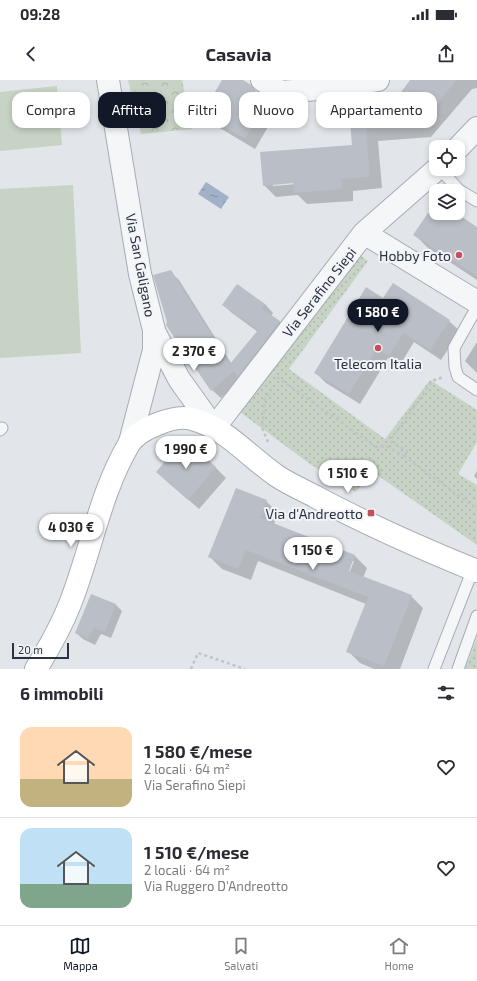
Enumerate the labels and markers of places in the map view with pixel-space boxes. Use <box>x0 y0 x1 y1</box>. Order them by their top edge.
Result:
place label: Hobby Foto <box>379 247 451 264</box>
marker: Hobby Foto <box>454 250 464 260</box>
pin: 1 580 € <box>341 299 415 333</box>
pin: 2 370 € <box>157 338 231 372</box>
marker: Telecom Italia <box>373 343 383 353</box>
place label: Telecom Italia <box>334 355 422 372</box>
pin: 1 990 € <box>149 436 223 470</box>
pin: 1 510 € <box>311 460 385 494</box>
place label: Via d'Andreotto <box>265 505 363 522</box>
marker: Via d'Andreotto <box>366 508 376 518</box>
pin: 4 030 € <box>34 514 108 548</box>
pin: 1 150 € <box>276 537 350 571</box>

